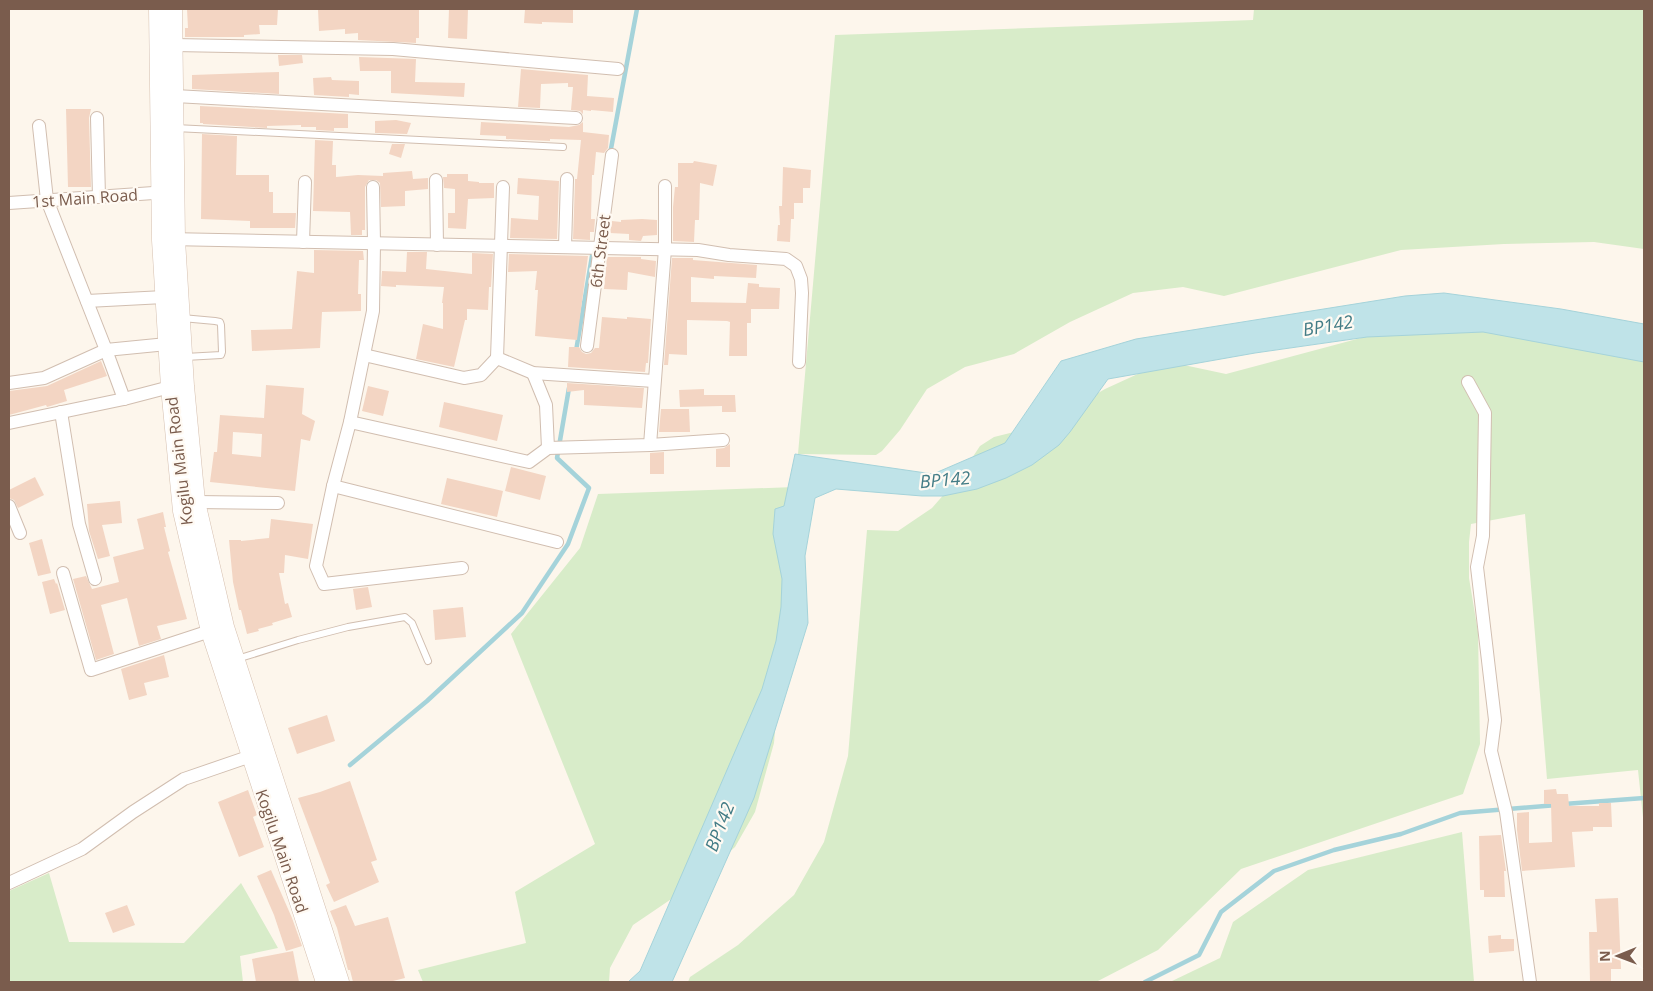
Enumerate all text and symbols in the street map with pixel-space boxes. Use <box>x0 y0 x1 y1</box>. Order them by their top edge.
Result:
street label: 1st Main Road <box>31 183 139 213</box>
street label: 6th Street <box>585 213 615 289</box>
water label: BP142 <box>1301 309 1355 341</box>
street label: Kogilu Main Road <box>160 395 198 527</box>
water label: BP142 <box>919 465 971 493</box>
street label: Kogilu Main Road <box>250 786 314 916</box>
water label: BP142 <box>699 799 739 855</box>
north arrow <box>1593 931 1643 981</box>
text: N <box>1595 950 1614 962</box>

